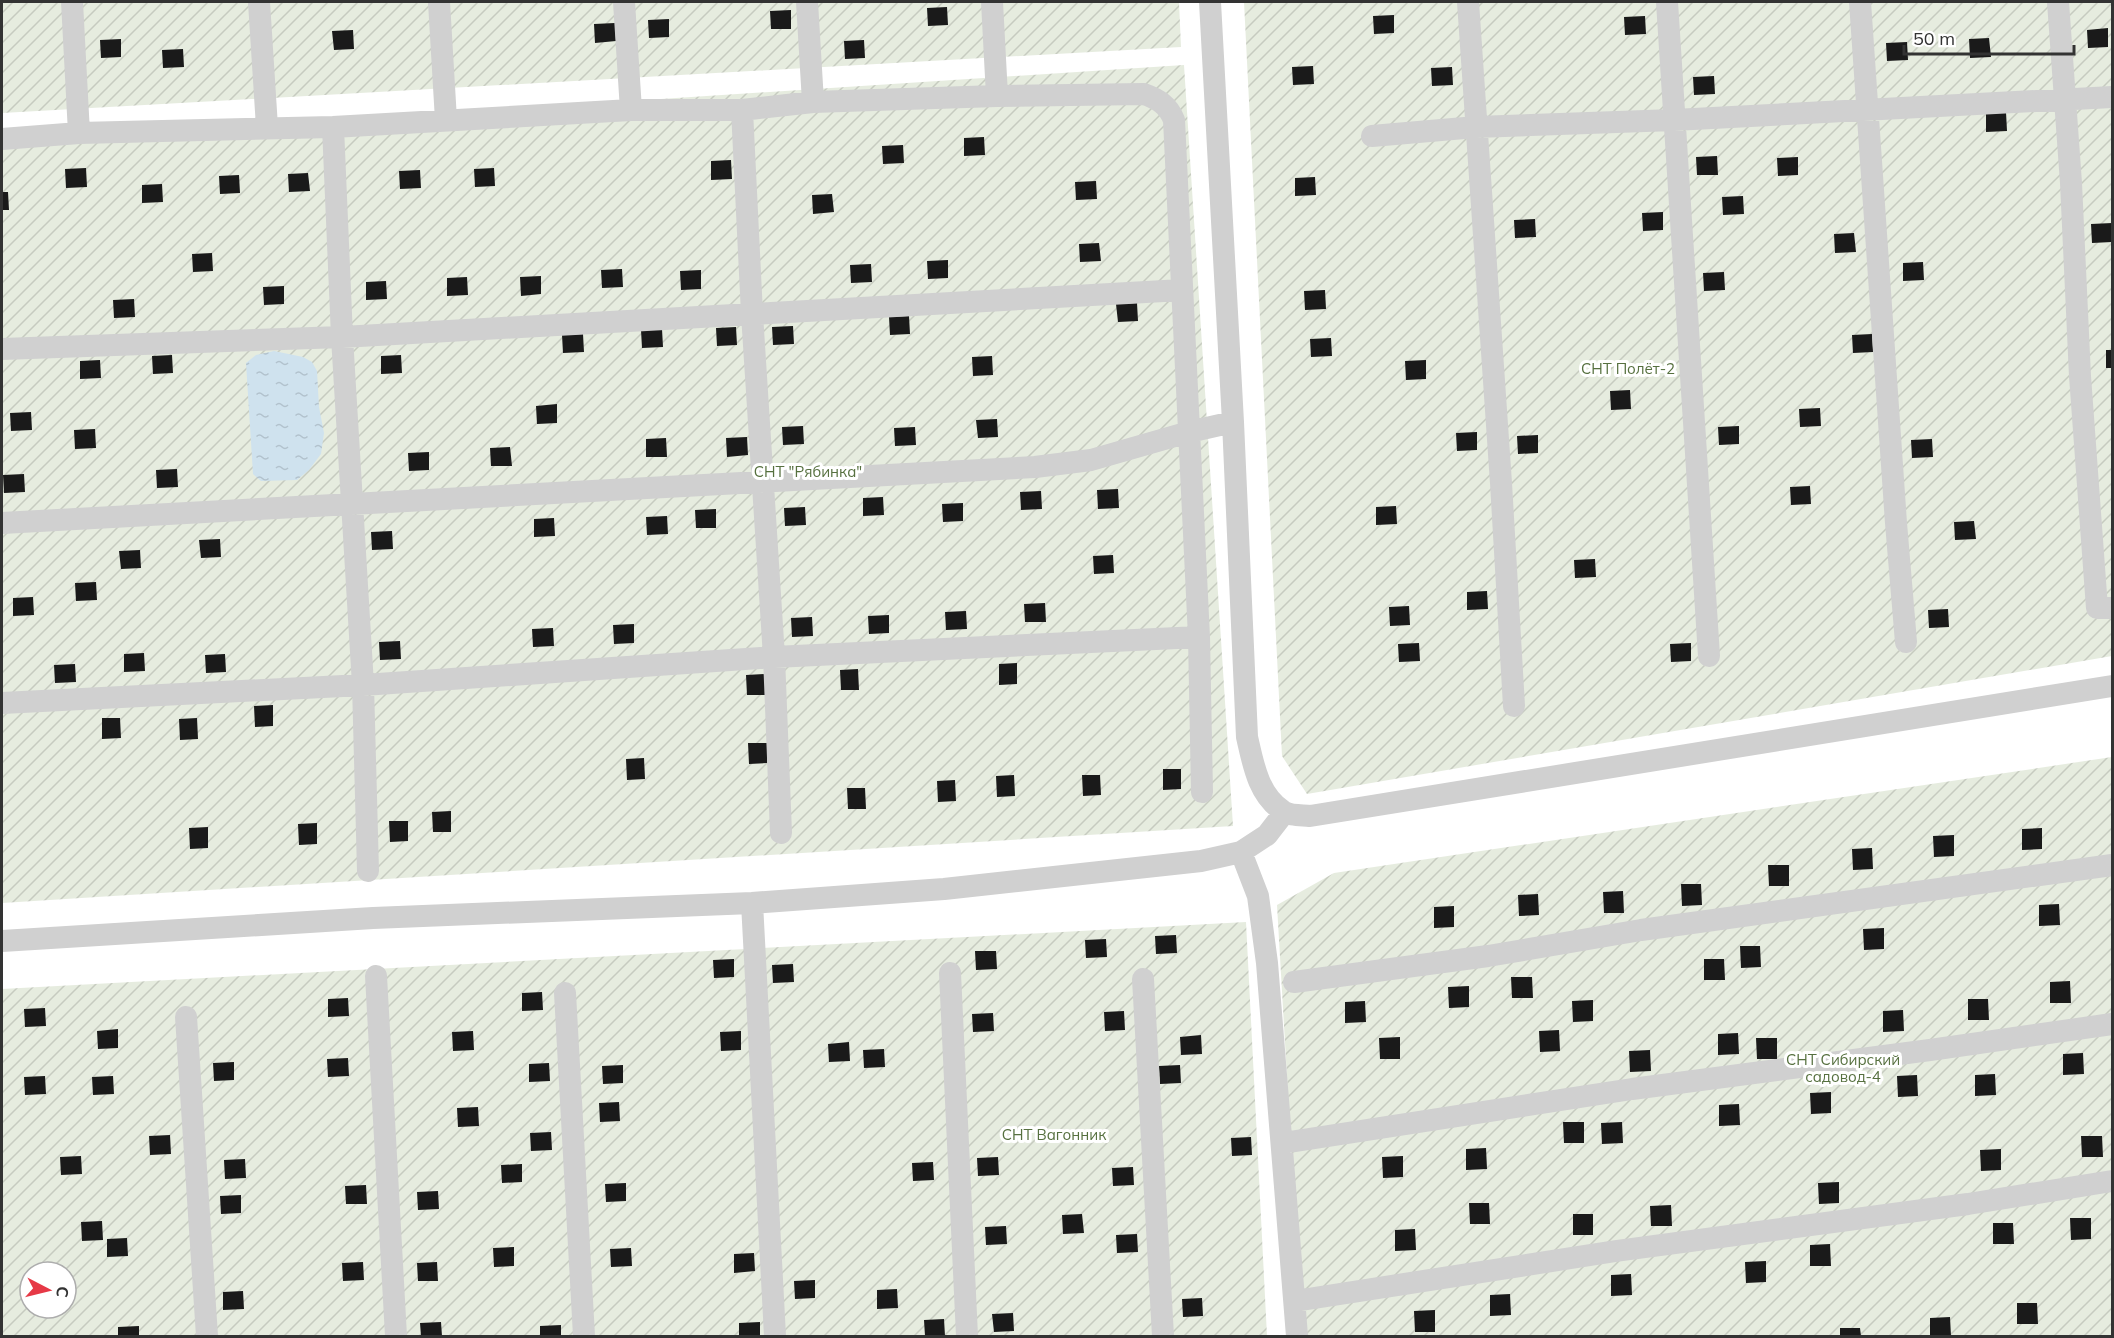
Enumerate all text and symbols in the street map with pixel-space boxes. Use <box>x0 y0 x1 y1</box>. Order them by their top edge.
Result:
scale bar <box>1904 18 2074 56</box>
text: 50 m <box>1913 27 1955 50</box>
park label: СНТ Полёт-2 <box>1581 359 1675 378</box>
park label: СНТ "Рябинка" <box>754 462 862 481</box>
park label: СНТ Сибирский садовод-4 <box>1786 1050 1900 1086</box>
park label: СНТ Вагонник <box>1002 1125 1107 1144</box>
north arrow <box>18 1260 78 1320</box>
text: С <box>52 1285 73 1299</box>

